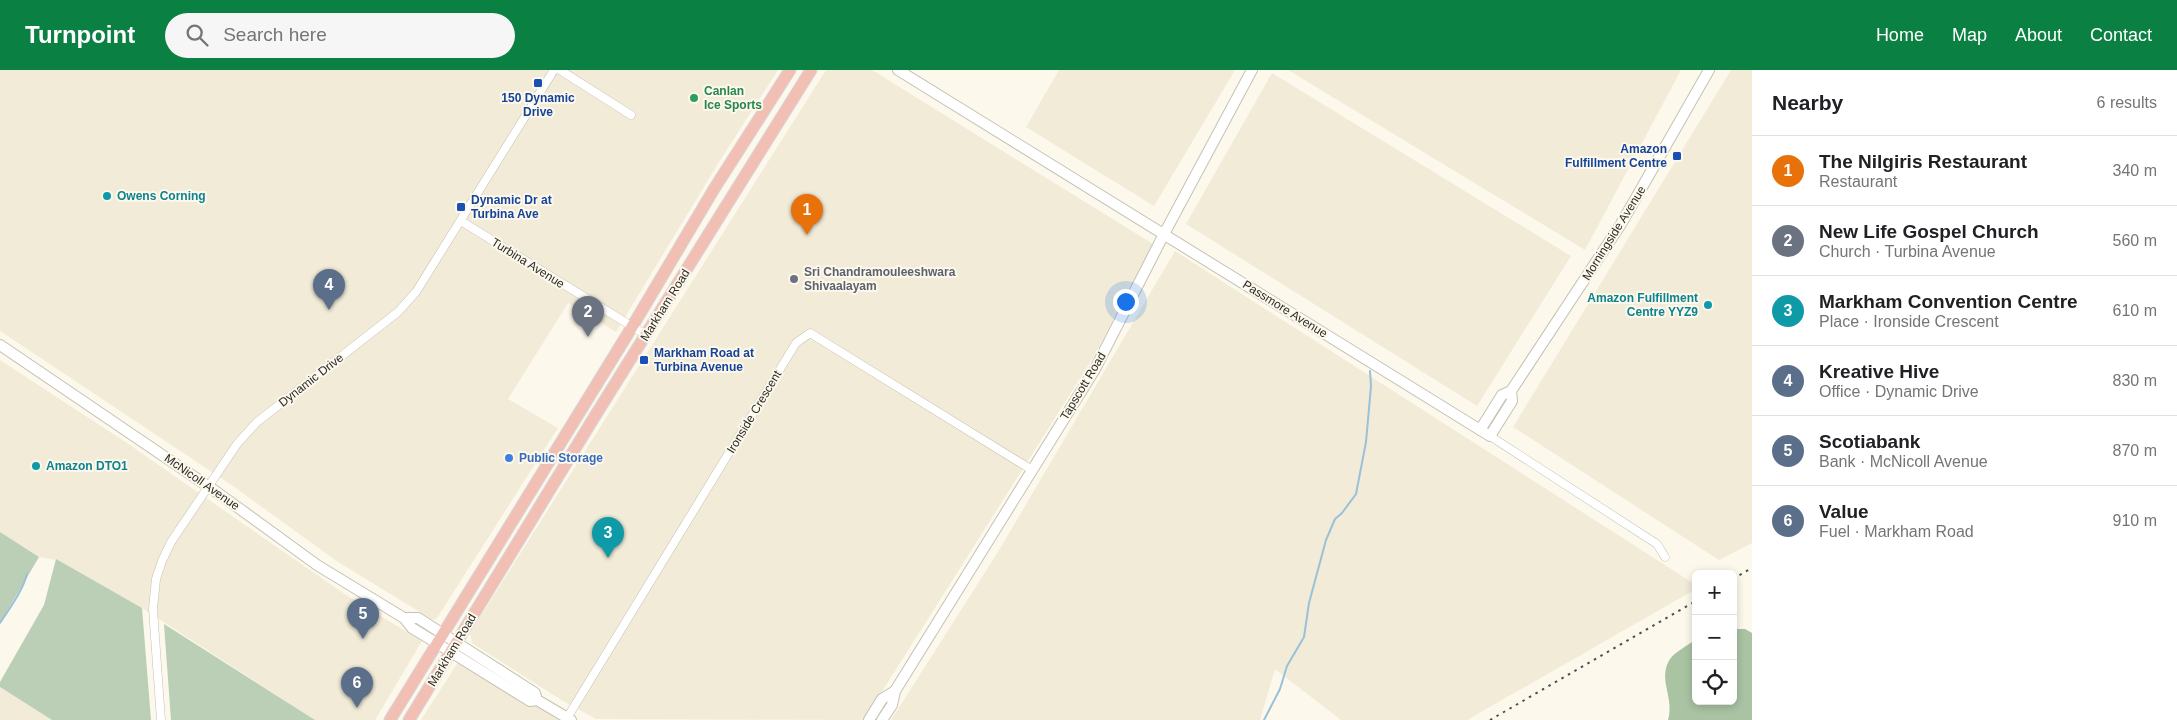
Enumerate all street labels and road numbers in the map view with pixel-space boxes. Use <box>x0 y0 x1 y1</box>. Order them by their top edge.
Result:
street label: Morningside Avenue <box>1579 183 1649 283</box>
street label: Turbina Avenue <box>489 235 567 291</box>
street label: Markham Road <box>637 267 693 343</box>
street label: Passmore Avenue <box>1240 277 1330 341</box>
street label: Dynamic Drive <box>276 350 346 410</box>
street label: Tapscott Road <box>1057 350 1109 422</box>
street label: Ironside Crescent <box>724 368 785 456</box>
street label: McNicoll Avenue <box>162 451 243 513</box>
street label: Markham Road <box>425 611 479 689</box>

